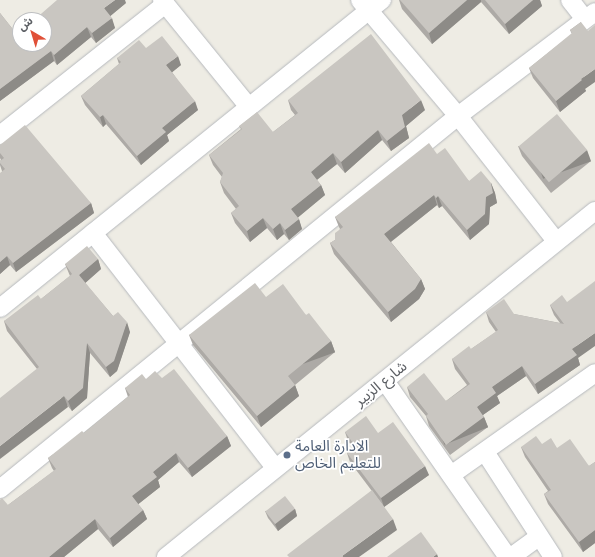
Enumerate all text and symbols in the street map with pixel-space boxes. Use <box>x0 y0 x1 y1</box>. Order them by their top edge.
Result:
north arrow <box>12 12 52 52</box>
text: ش <box>14 12 36 34</box>
street label: شارع الزبير <box>351 357 411 411</box>
place label: الادارة العامة للتعليم الخاص <box>295 437 381 472</box>
marker: الادارة العامة للتعليم الخاص <box>282 450 292 460</box>

